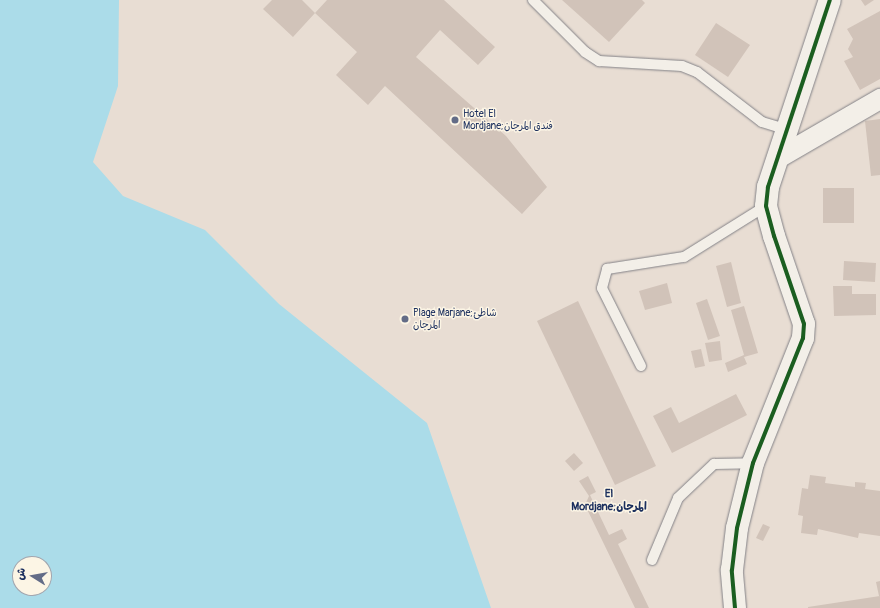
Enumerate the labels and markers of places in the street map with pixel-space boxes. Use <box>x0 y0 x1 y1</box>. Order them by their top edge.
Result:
place label: Hotel El Mordjane;فندق المرجان <box>463 108 553 132</box>
marker: Hotel El Mordjane;فندق المرجان <box>450 115 460 125</box>
place label: Plage Marjane;شاطئ المرجان <box>413 307 497 330</box>
marker: Plage Marjane;شاطئ المرجان <box>400 314 410 324</box>

